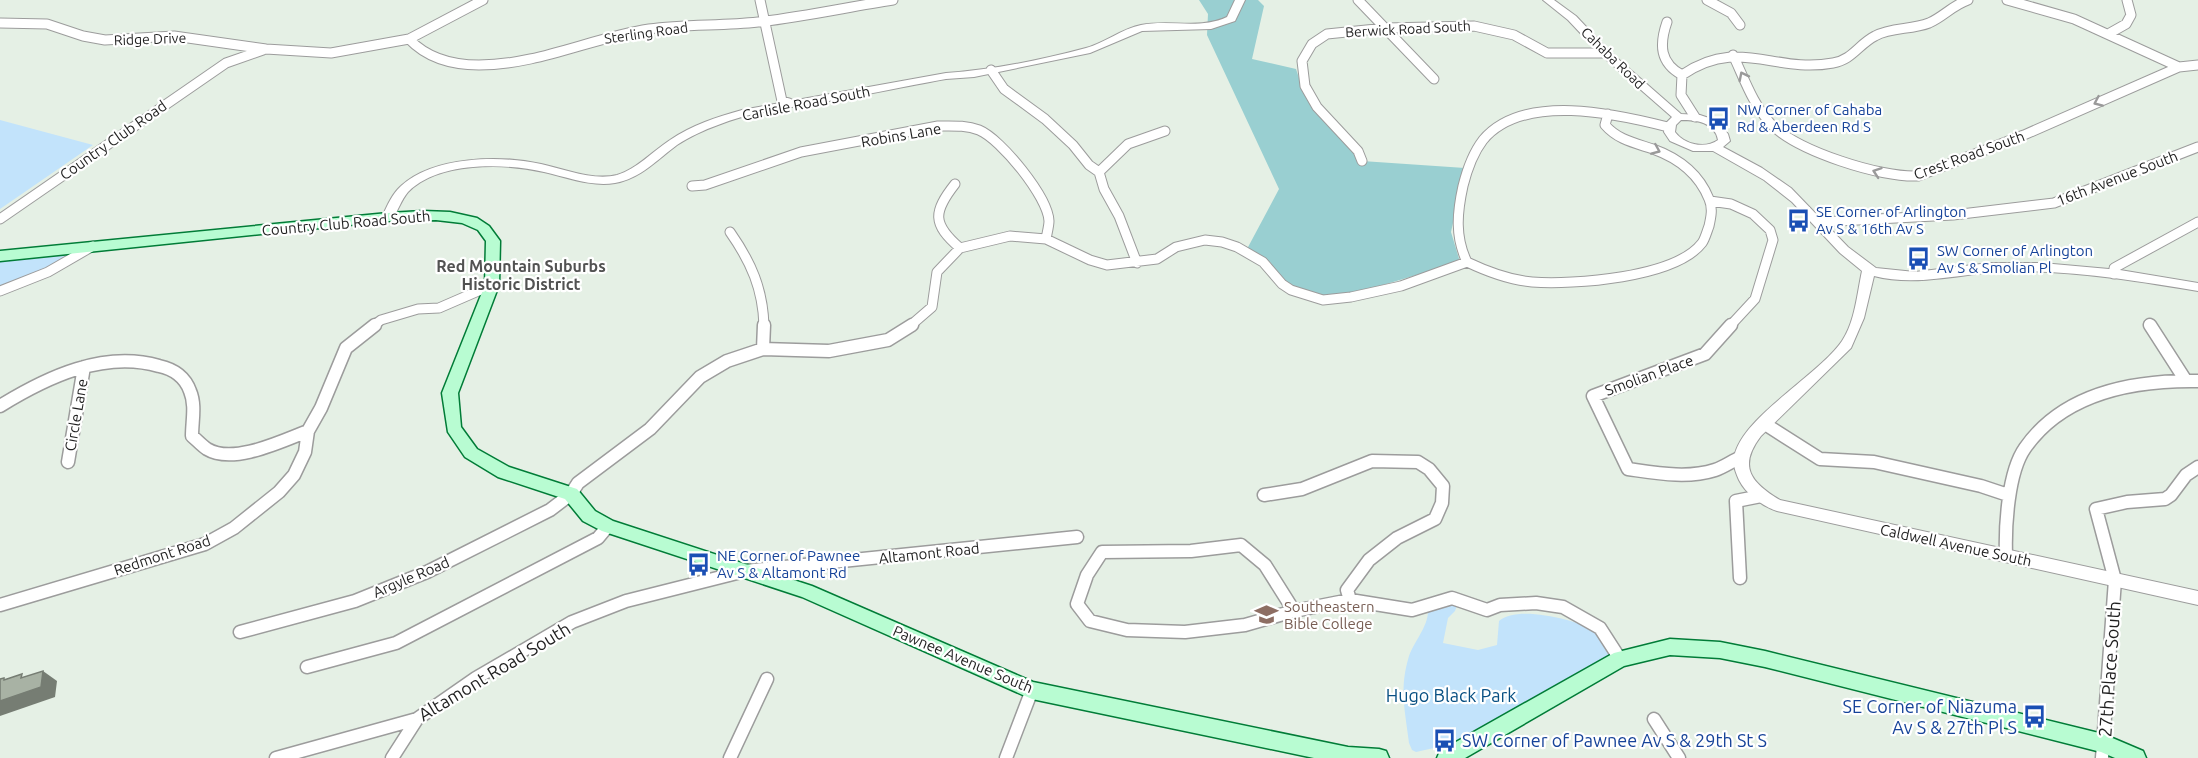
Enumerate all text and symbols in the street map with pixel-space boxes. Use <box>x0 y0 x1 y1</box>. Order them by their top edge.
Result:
street label: Berwick Road South <box>1345 18 1471 40</box>
street label: Sterling Road <box>603 19 689 47</box>
street label: Cahaba Road <box>1578 24 1648 92</box>
street label: Ridge Drive <box>114 30 186 48</box>
one-way arrow <box>1739 72 1751 83</box>
street label: Carlisle Road South <box>741 82 871 124</box>
one-way arrow <box>2093 95 2104 107</box>
street label: Country Club Road <box>56 97 170 183</box>
place label: NW Corner of Cahaba Rd & Aberdeen Rd S <box>1737 101 1882 135</box>
bus stop icon: NW Corner of Cahaba Rd & Aberdeen Rd S <box>1706 105 1732 131</box>
street label: Robins Lane <box>860 120 942 150</box>
street label: Crest Road South <box>1911 127 2027 183</box>
one-way arrow <box>1649 143 1660 155</box>
street label: 16th Avenue South <box>2054 147 2180 209</box>
one-way arrow <box>1872 167 1883 179</box>
place label: SE Corner of Arlington Av S & 16th Av S <box>1816 203 1967 237</box>
street label: Country Club Road South <box>261 207 431 239</box>
bus stop icon: SE Corner of Arlington Av S & 16th Av S <box>1785 207 1811 233</box>
place label: SW Corner of Arlington Av S & Smolian Pl <box>1937 242 2093 276</box>
bus stop icon: SW Corner of Arlington Av S & Smolian Pl <box>1906 246 1932 272</box>
district label: Red Mountain Suburbs Historic District <box>436 257 606 293</box>
street label: Smolian Place <box>1603 351 1695 399</box>
street label: Circle Lane <box>61 377 91 453</box>
street label: Caldwell Avenue South <box>1879 521 2033 569</box>
street label: Redmont Road <box>112 531 212 579</box>
street label: Altamont Road <box>878 539 980 567</box>
place label: NE Corner of Pawnee Av S & Altamont Rd <box>717 547 860 581</box>
bus stop icon: NE Corner of Pawnee Av S & Altamont Rd <box>686 551 712 577</box>
street label: Argyle Road <box>370 553 452 601</box>
place label: Southeastern Bible College <box>1284 598 1375 632</box>
street label: 27th Place South <box>2094 600 2124 738</box>
school or university icon: Southeastern Bible College <box>1253 602 1279 628</box>
street label: Altamont Road South <box>415 618 573 724</box>
street label: Pawnee Avenue South <box>890 622 1036 696</box>
park label: Hugo Black Park <box>1386 685 1516 705</box>
place label: SE Corner of Niazuma Av S & 27th Pl S <box>1842 696 2017 737</box>
bus stop icon: SE Corner of Niazuma Av S & 27th Pl S <box>2022 703 2048 729</box>
bus stop icon: SW Corner of Pawnee Av S & 29th St S <box>1431 727 1457 753</box>
place label: SW Corner of Pawnee Av S & 29th St S <box>1462 730 1767 750</box>

